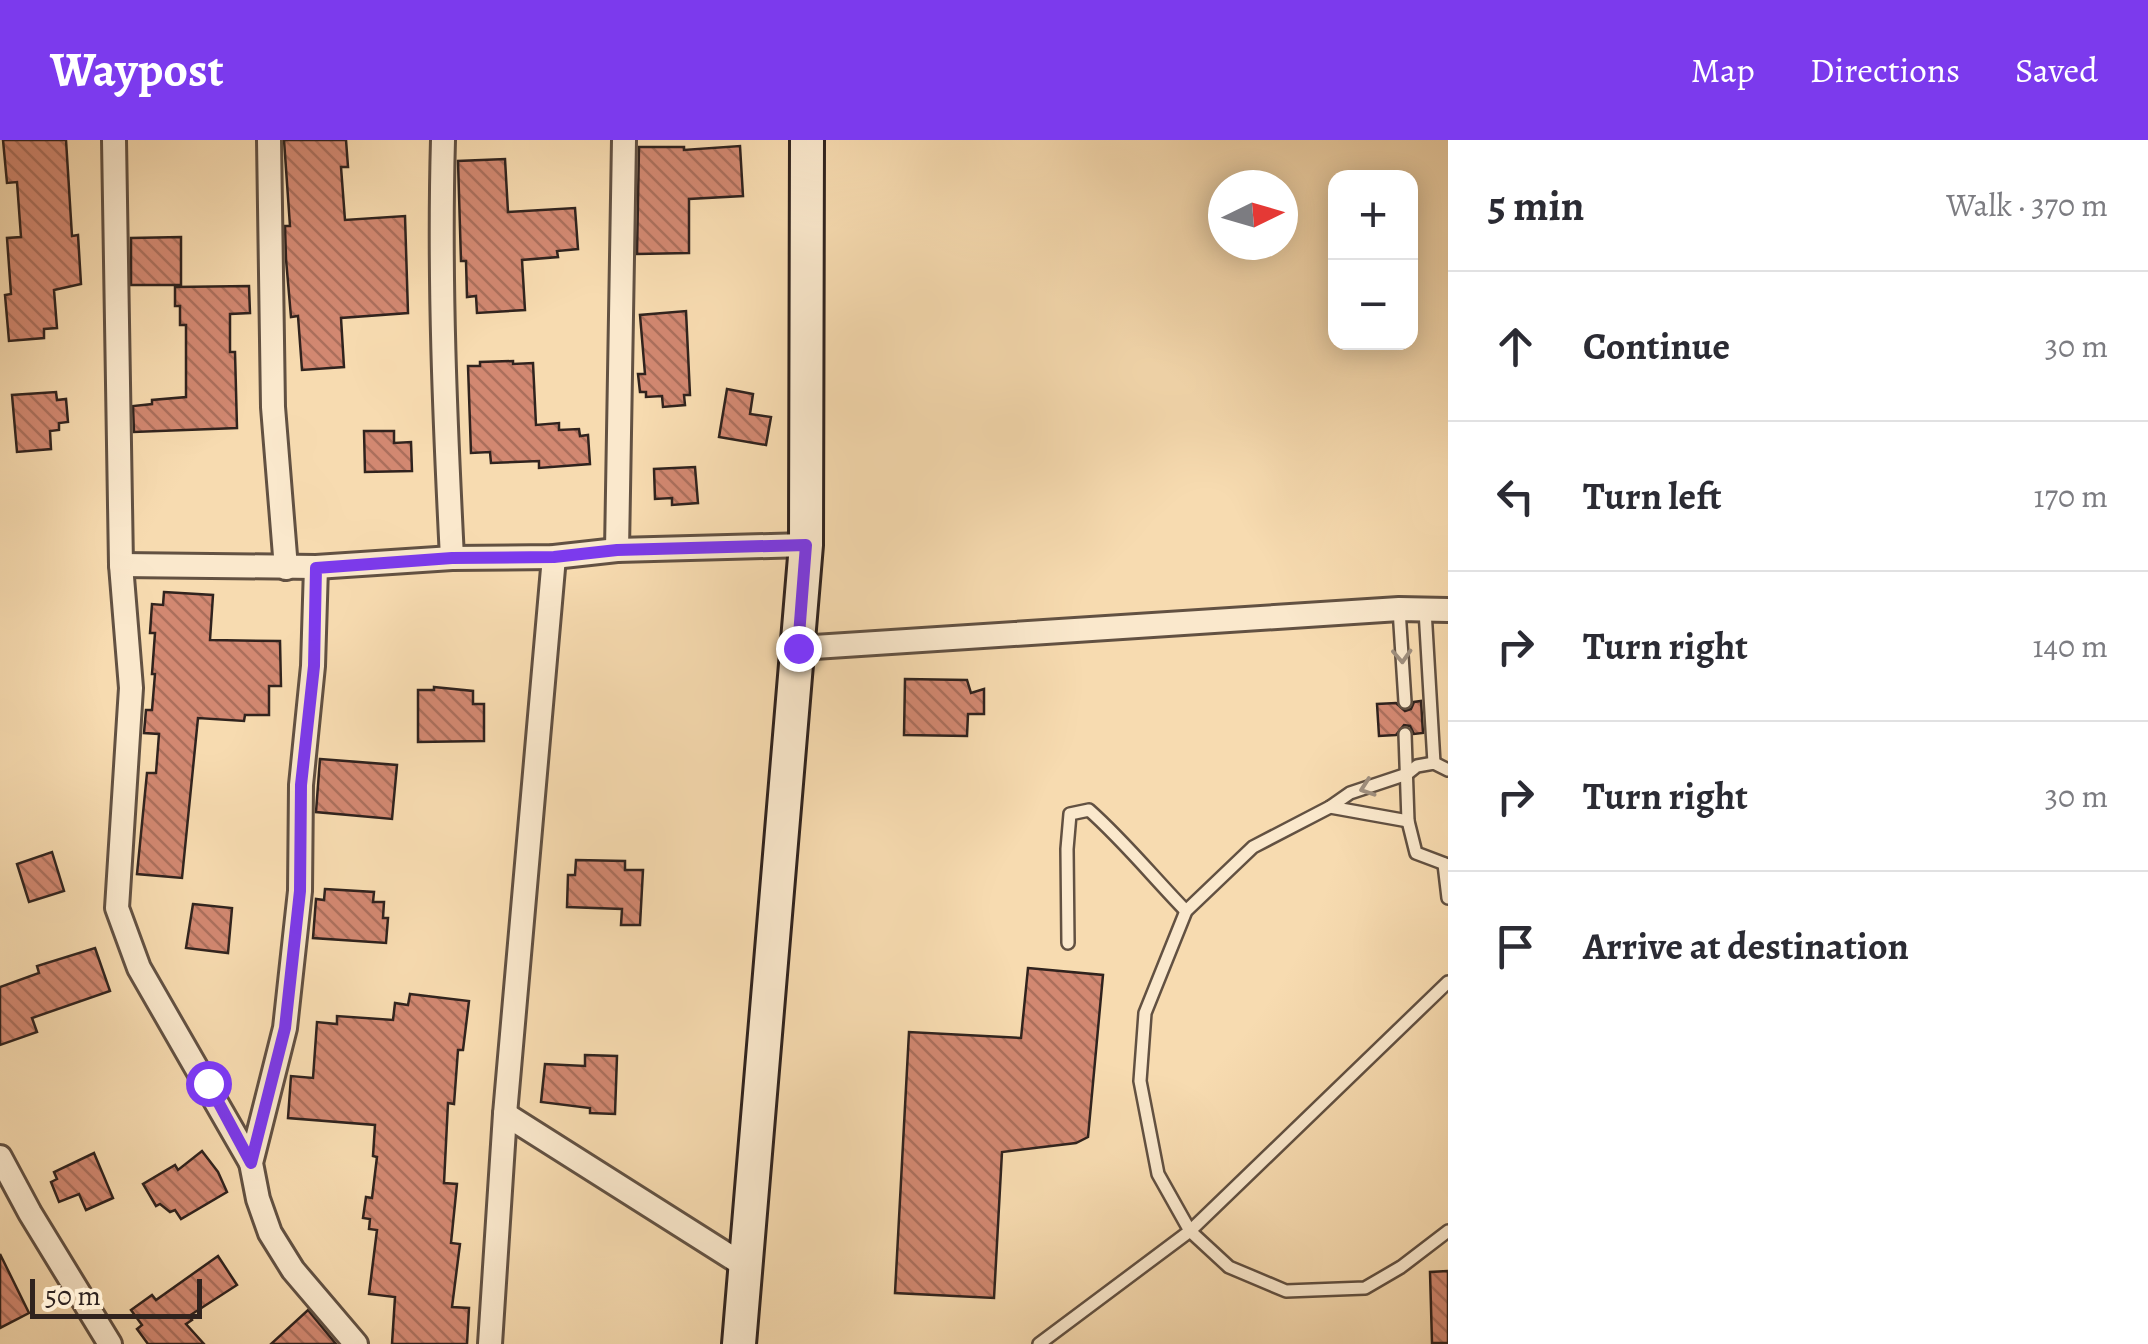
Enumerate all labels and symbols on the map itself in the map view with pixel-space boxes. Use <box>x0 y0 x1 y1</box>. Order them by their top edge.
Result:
north arrow <box>1208 170 1298 260</box>
route end <box>776 626 822 672</box>
one-way arrow <box>1391 648 1412 664</box>
one-way arrow <box>1360 776 1377 796</box>
route start <box>186 1061 232 1107</box>
scale bar <box>30 1274 202 1318</box>

